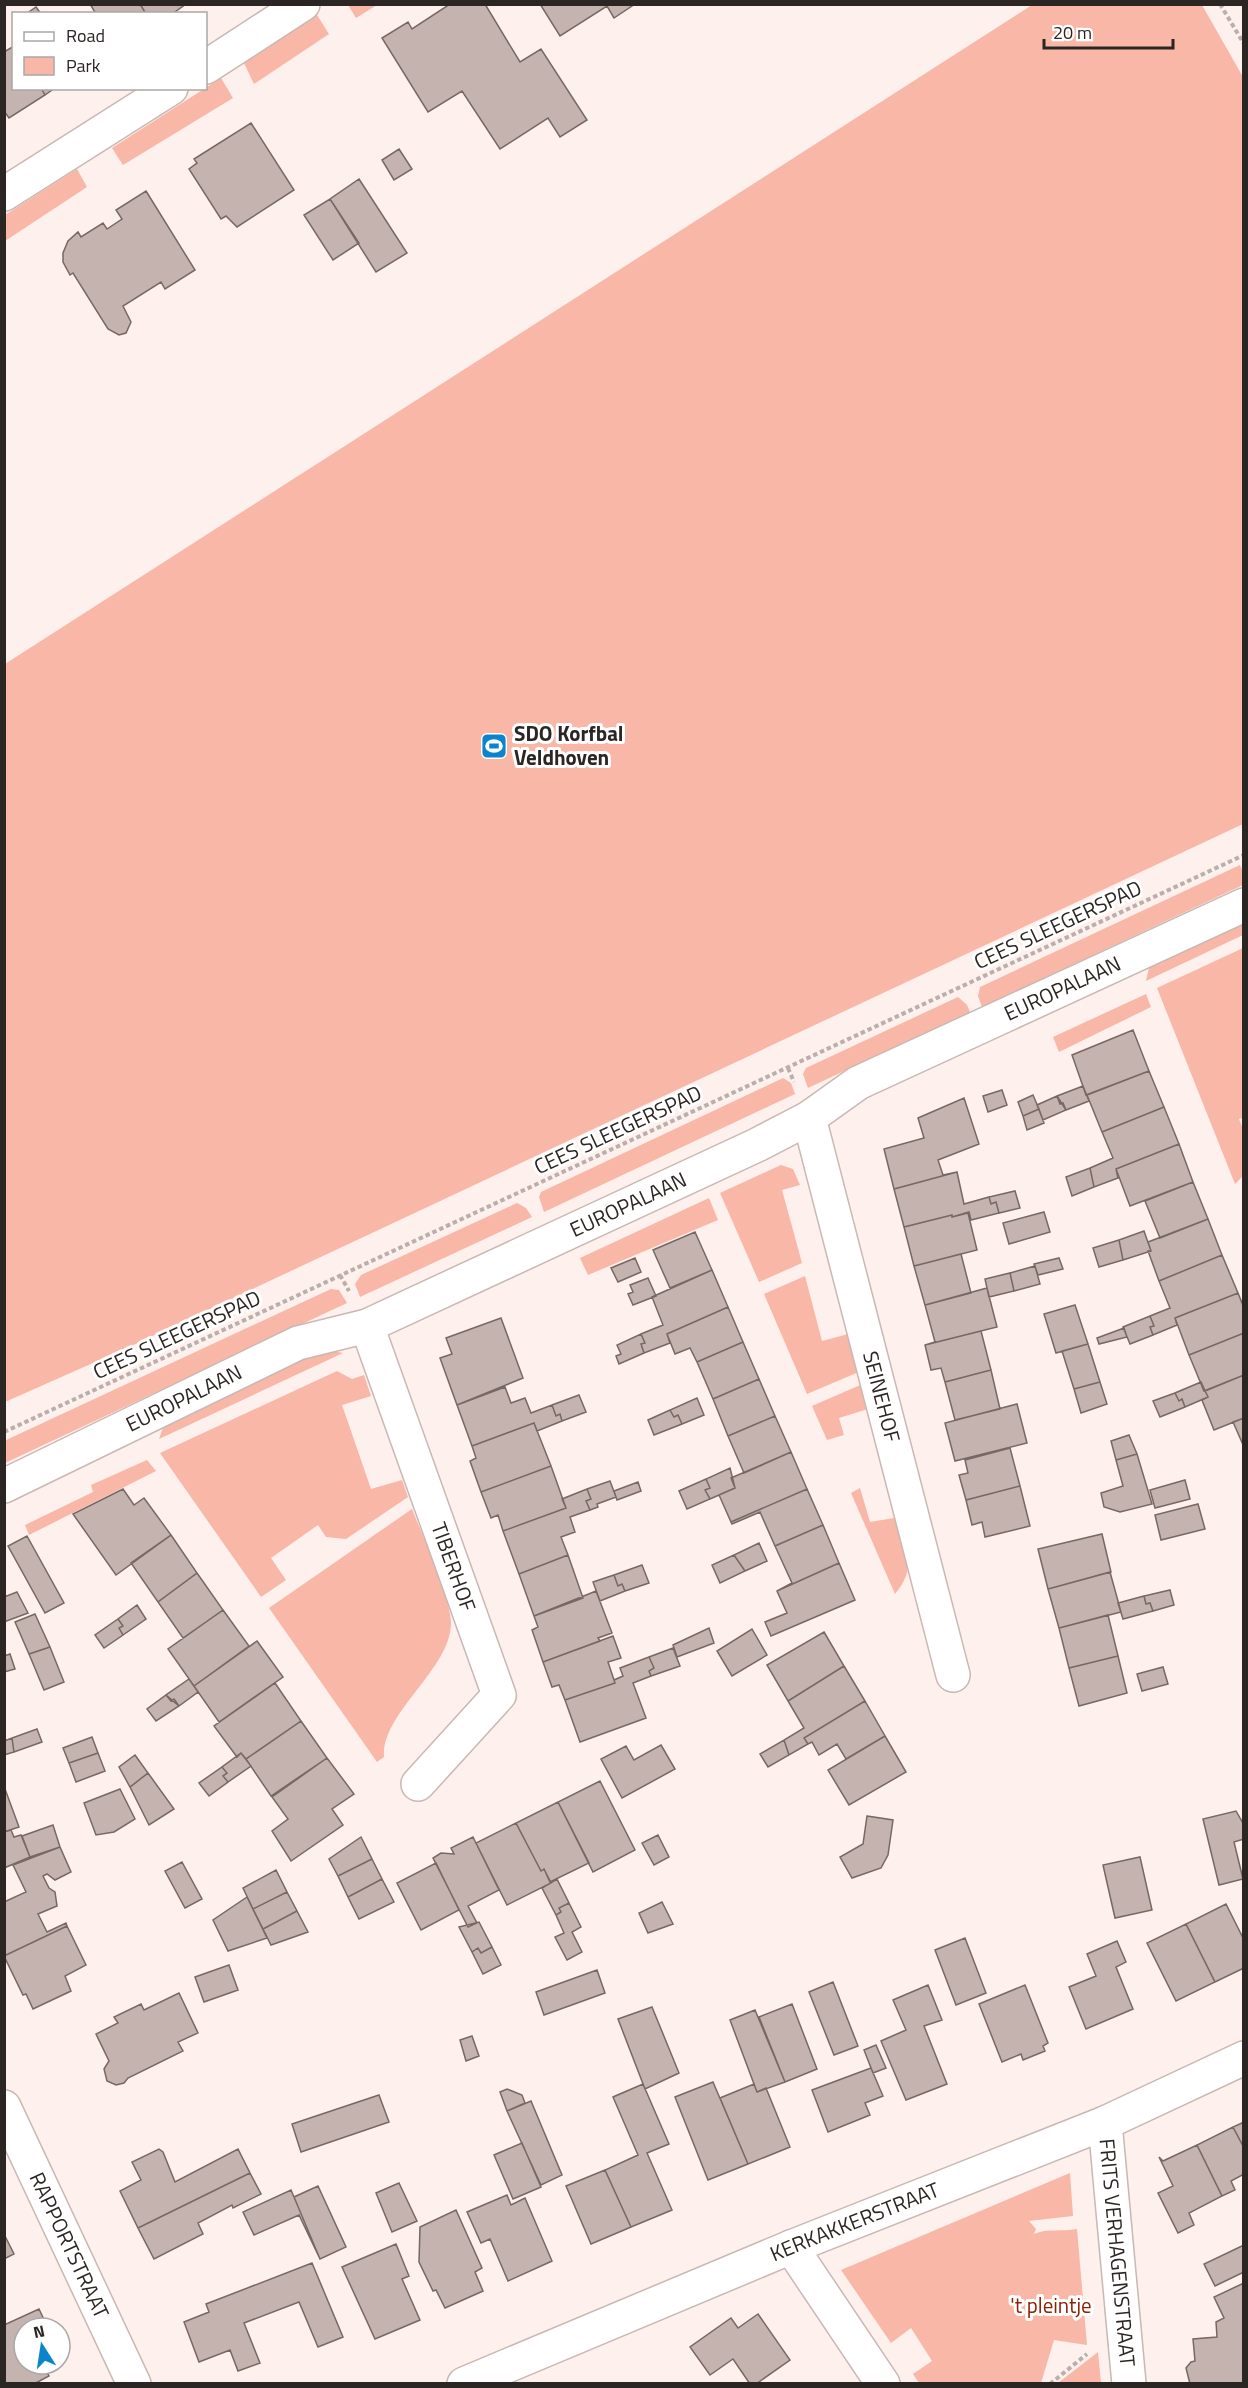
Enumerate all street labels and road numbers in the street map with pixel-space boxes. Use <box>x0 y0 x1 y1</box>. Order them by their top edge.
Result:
street label: CEES SLEEGERSPAD <box>968 871 1147 977</box>
street label: EUROPALAAN <box>998 947 1126 1029</box>
street label: CEES SLEEGERSPAD <box>528 1076 707 1182</box>
street label: EUROPALAAN <box>564 1163 692 1245</box>
street label: CEES SLEEGERSPAD <box>87 1281 266 1387</box>
street label: SEINEHOF <box>855 1347 909 1446</box>
street label: EUROPALAAN <box>120 1356 247 1439</box>
street label: TIBERHOF <box>423 1518 485 1616</box>
street label: FRITS VERHAGENSTRAAT <box>1092 2137 1144 2368</box>
street label: RAPPORTSTRAAT <box>22 2167 118 2324</box>
street label: KERKAKKERSTRAAT <box>765 2173 944 2269</box>

